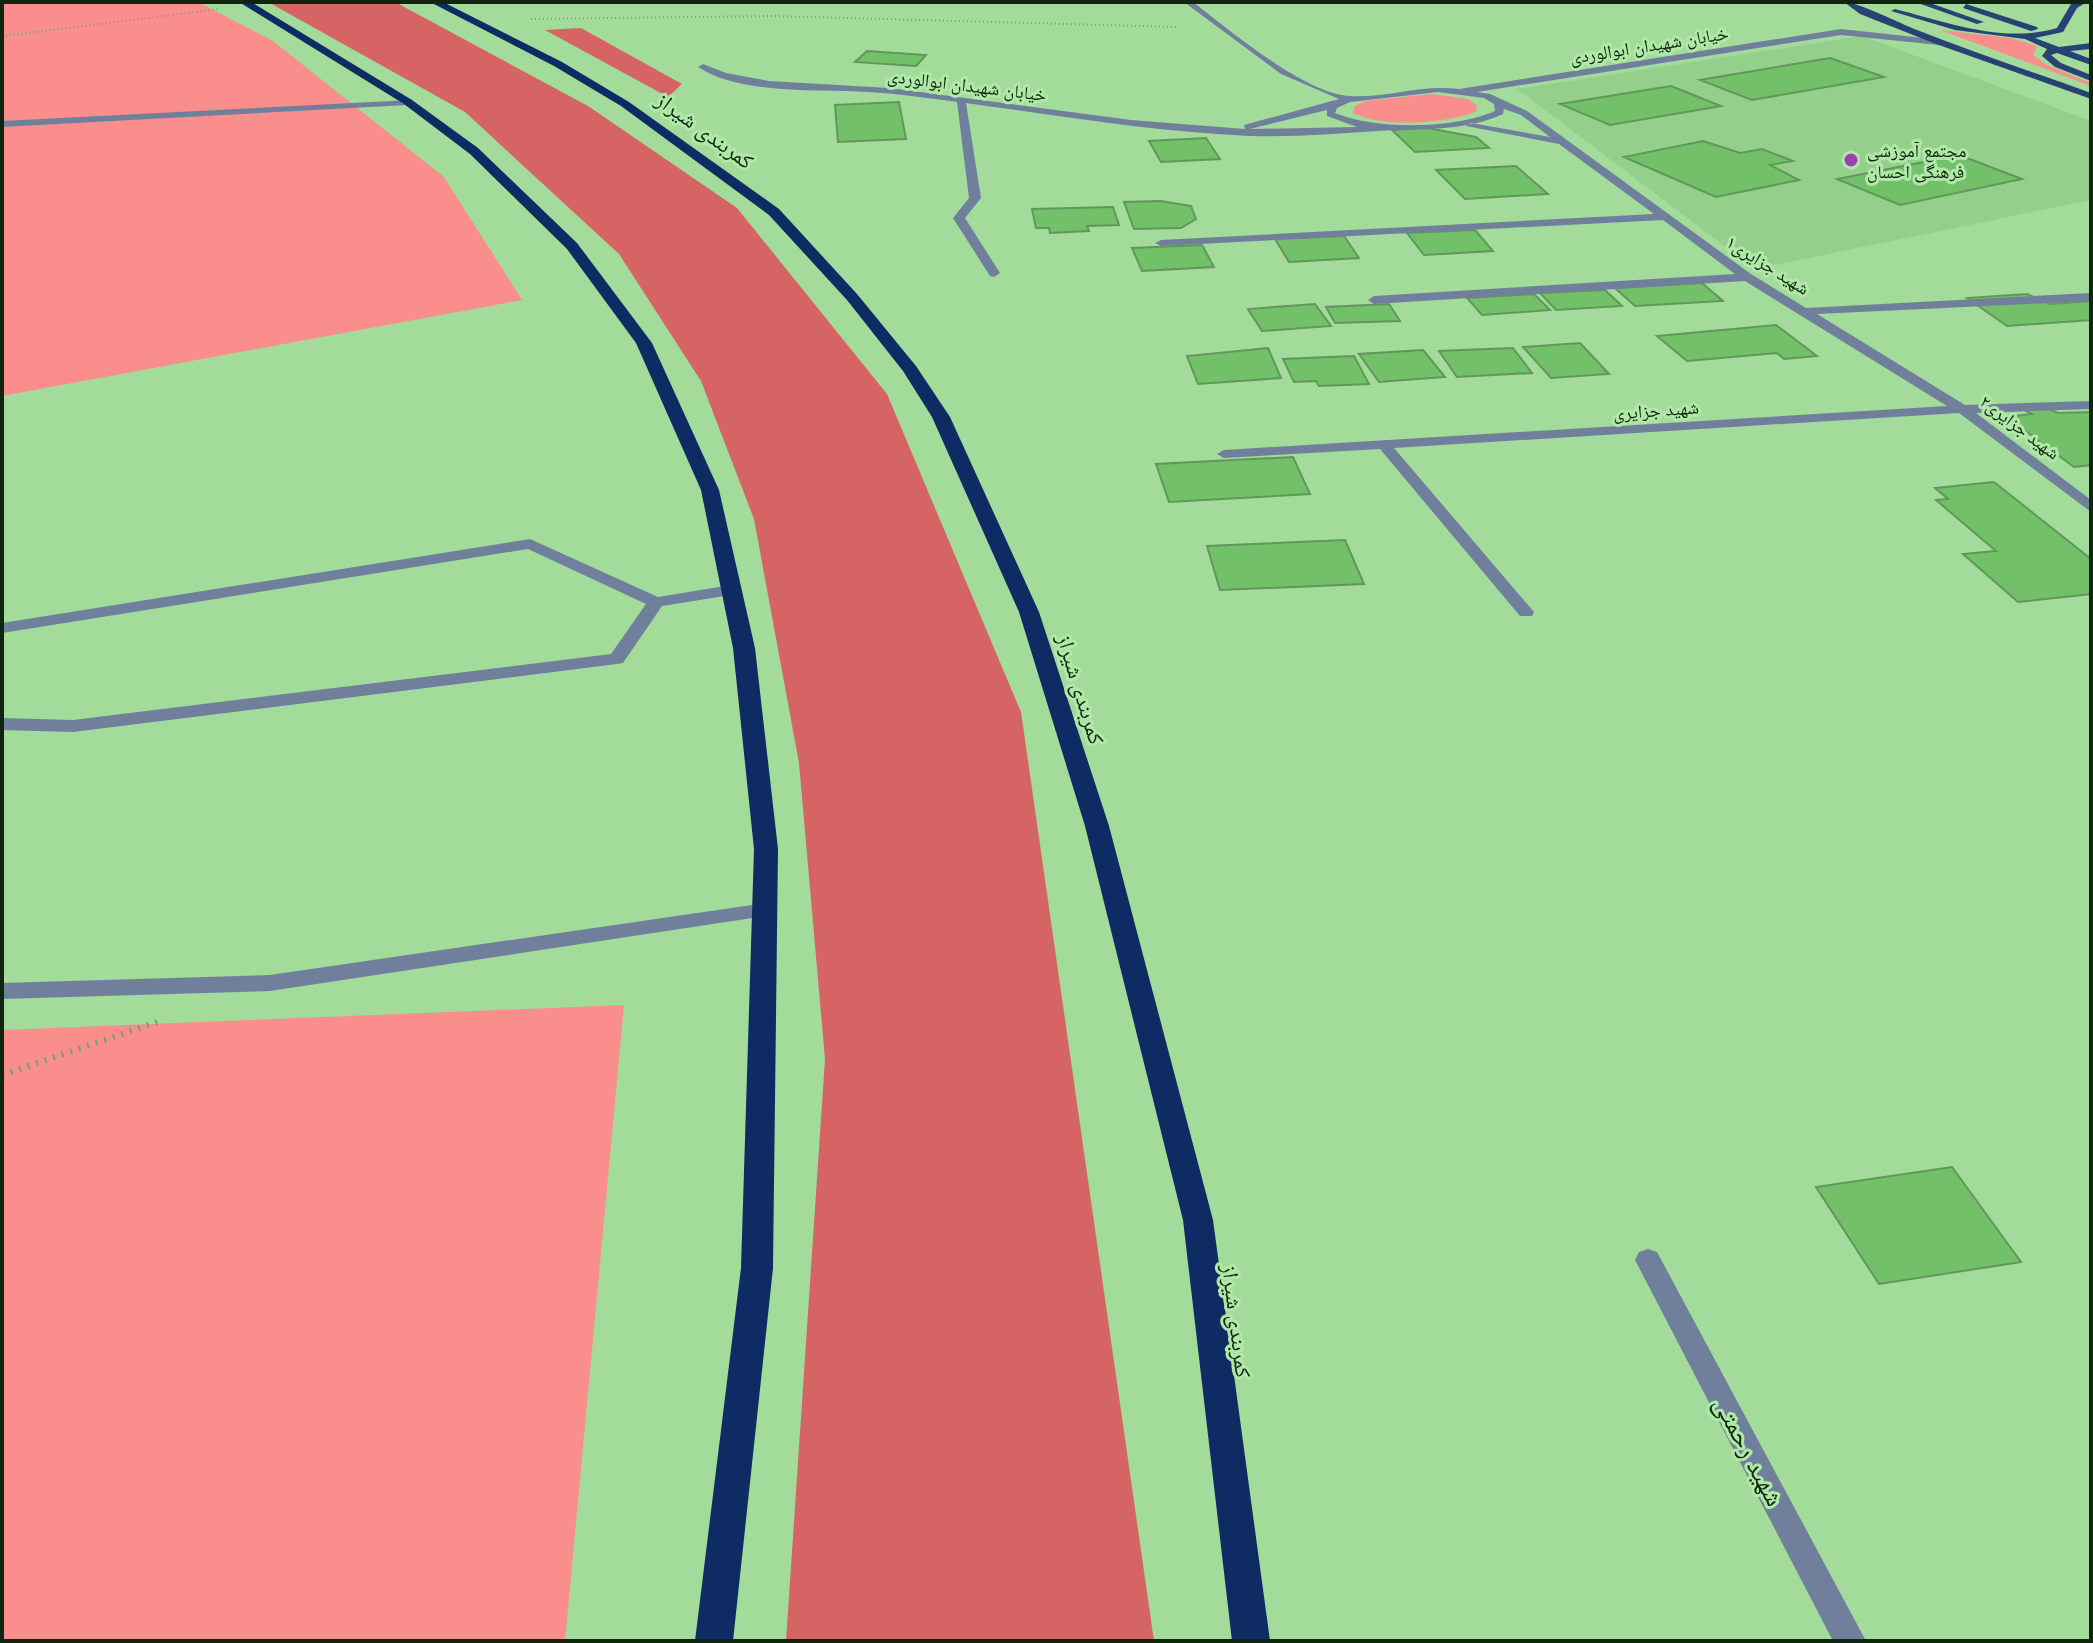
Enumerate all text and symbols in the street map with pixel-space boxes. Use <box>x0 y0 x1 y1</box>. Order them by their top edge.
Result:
street label: خیابان شهیدان ابوالوردی <box>1568 22 1730 69</box>
street label: خیابان شهیدان ابوالوردی <box>886 65 1048 106</box>
street label: کمربندی شیراز <box>650 85 759 175</box>
place label: مجتمع آموزشی فرهنگی احسان <box>1867 140 1966 183</box>
marker: مجتمع آموزشی فرهنگی احسان <box>1842 151 1860 169</box>
street label: شهید جزایری۱ <box>1722 231 1813 300</box>
street label: شهید جزایری۲ <box>1976 390 2064 464</box>
street label: شهید جزایری <box>1612 397 1700 424</box>
street label: کمربندی شیراز <box>1051 630 1110 748</box>
street label: کمربندی شیراز <box>1216 1262 1257 1379</box>
street label: شهید رحمتی <box>1707 1391 1790 1511</box>

